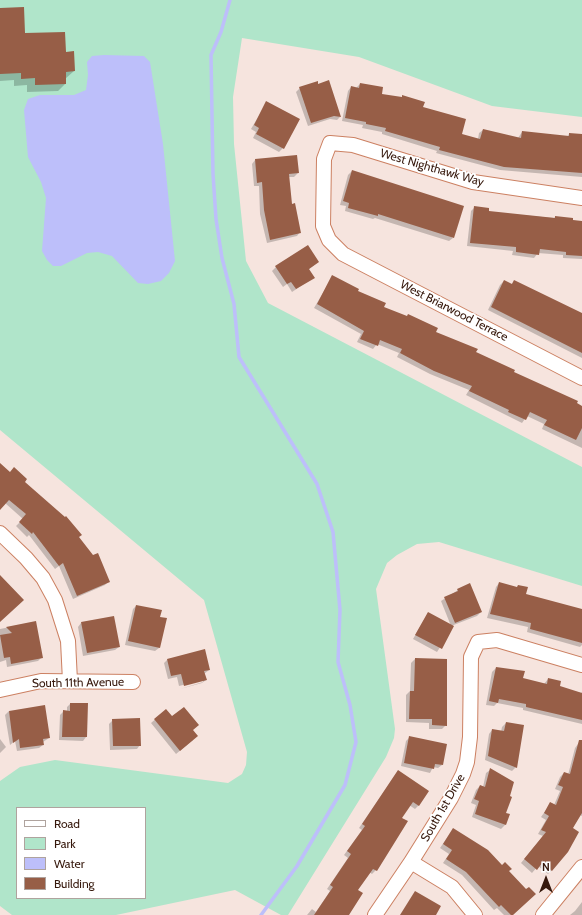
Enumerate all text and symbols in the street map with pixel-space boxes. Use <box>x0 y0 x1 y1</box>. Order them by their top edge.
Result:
street label: West Nighthawk Way <box>378 146 486 190</box>
street label: West Briarwood Terrace <box>398 278 510 344</box>
street label: South 11th Avenue <box>32 675 124 691</box>
street label: South 1st Drive <box>418 772 468 844</box>
legend <box>16 807 146 899</box>
text: Road <box>54 816 80 831</box>
text: Park <box>54 836 76 851</box>
text: Water <box>54 856 84 871</box>
north arrow <box>526 859 566 899</box>
text: N <box>542 860 550 874</box>
text: Building <box>54 876 95 891</box>

